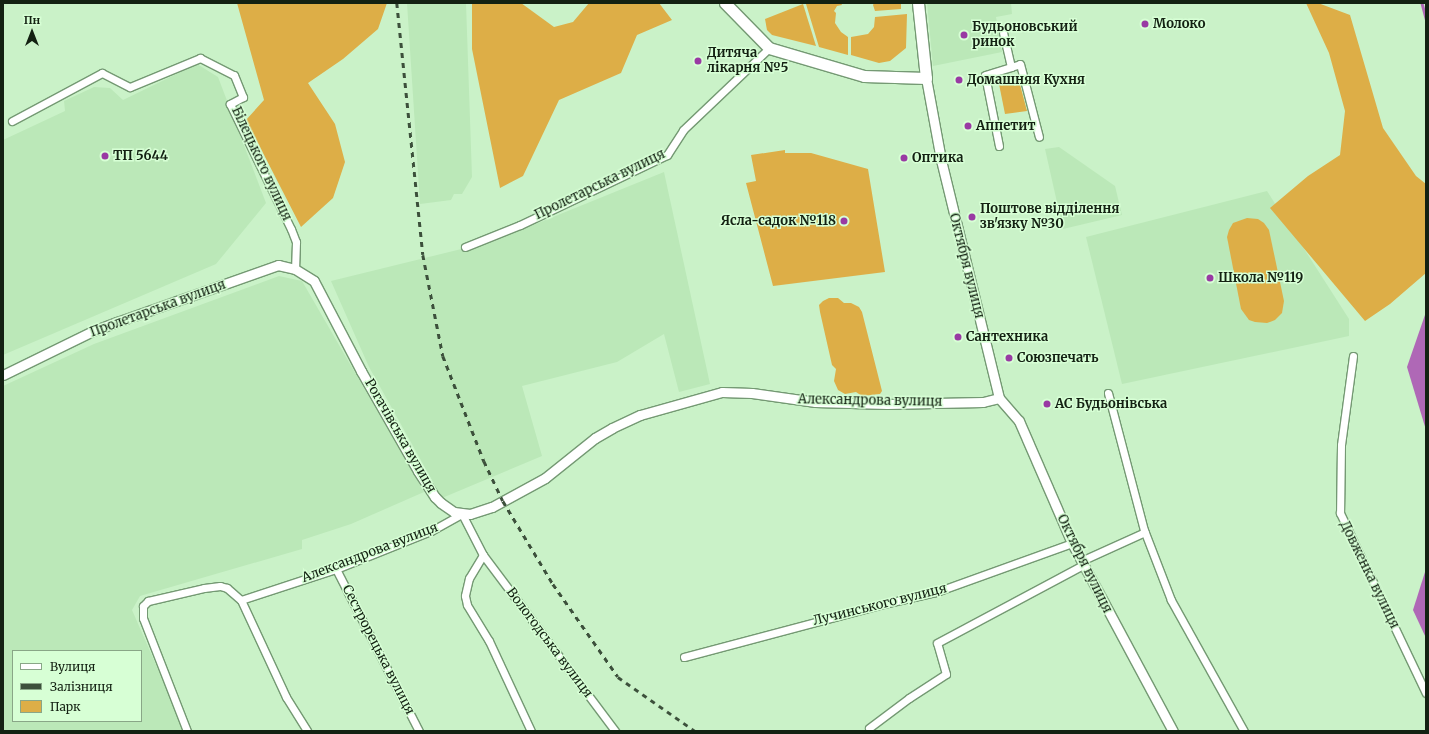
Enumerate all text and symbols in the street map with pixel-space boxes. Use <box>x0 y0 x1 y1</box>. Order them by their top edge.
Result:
north arrow <box>12 12 52 52</box>
text: Пн <box>24 13 40 27</box>
place label: Молоко <box>1153 16 1205 32</box>
marker: Молоко <box>1140 19 1150 29</box>
place label: Будьоновський ринок <box>972 20 1078 51</box>
marker: Будьоновський ринок <box>959 30 969 40</box>
place label: Дитяча лікарня №5 <box>707 46 788 77</box>
marker: Дитяча лікарня №5 <box>692 55 704 67</box>
place label: Домашняя Кухня <box>967 72 1085 88</box>
marker: Домашняя Кухня <box>954 75 964 85</box>
street label: Білецького вулиця <box>228 104 294 224</box>
place label: Аппетит <box>976 118 1035 134</box>
marker: Аппетит <box>963 121 973 131</box>
street label: Пролетарська вулиця <box>532 147 668 223</box>
place label: ТП 5644 <box>113 148 168 164</box>
place label: Оптика <box>912 150 964 166</box>
marker: ТП 5644 <box>100 151 110 161</box>
marker: Оптика <box>899 153 909 163</box>
place label: Поштове відділення зв'язку №30 <box>980 202 1119 233</box>
street label: Октября вулиця <box>945 212 987 320</box>
marker: Поштове відділення зв'язку №30 <box>967 212 977 222</box>
place label: Ясла-садок №118 <box>721 213 836 229</box>
marker: Ясла-садок №118 <box>839 216 849 226</box>
place label: Школа №119 <box>1218 270 1303 286</box>
marker: Школа №119 <box>1205 273 1215 283</box>
street label: Пролетарська вулиця <box>88 277 228 341</box>
place label: Сантехника <box>966 329 1048 345</box>
marker: Сантехника <box>953 332 963 342</box>
place label: Союзпечать <box>1017 350 1099 366</box>
marker: Союзпечать <box>1004 353 1014 363</box>
street label: Рогачівська вулиця <box>361 376 439 496</box>
street label: Александрова вулиця <box>798 392 942 410</box>
place label: АС Будьонівська <box>1055 396 1167 412</box>
marker: АС Будьонівська <box>1042 399 1052 409</box>
street label: Октября вулиця <box>1053 512 1115 616</box>
street label: Довженка вулиця <box>1336 519 1402 631</box>
street label: Александрова вулиця <box>300 520 440 586</box>
street label: Лучинського вулиця <box>812 581 948 629</box>
street label: Сестрорецька вулиця <box>339 583 417 717</box>
street label: Вологодська вулиця <box>503 585 595 701</box>
legend <box>12 650 142 722</box>
text: Вулиця <box>50 659 95 674</box>
text: Залізниця <box>50 679 113 694</box>
text: Парк <box>50 699 81 714</box>

